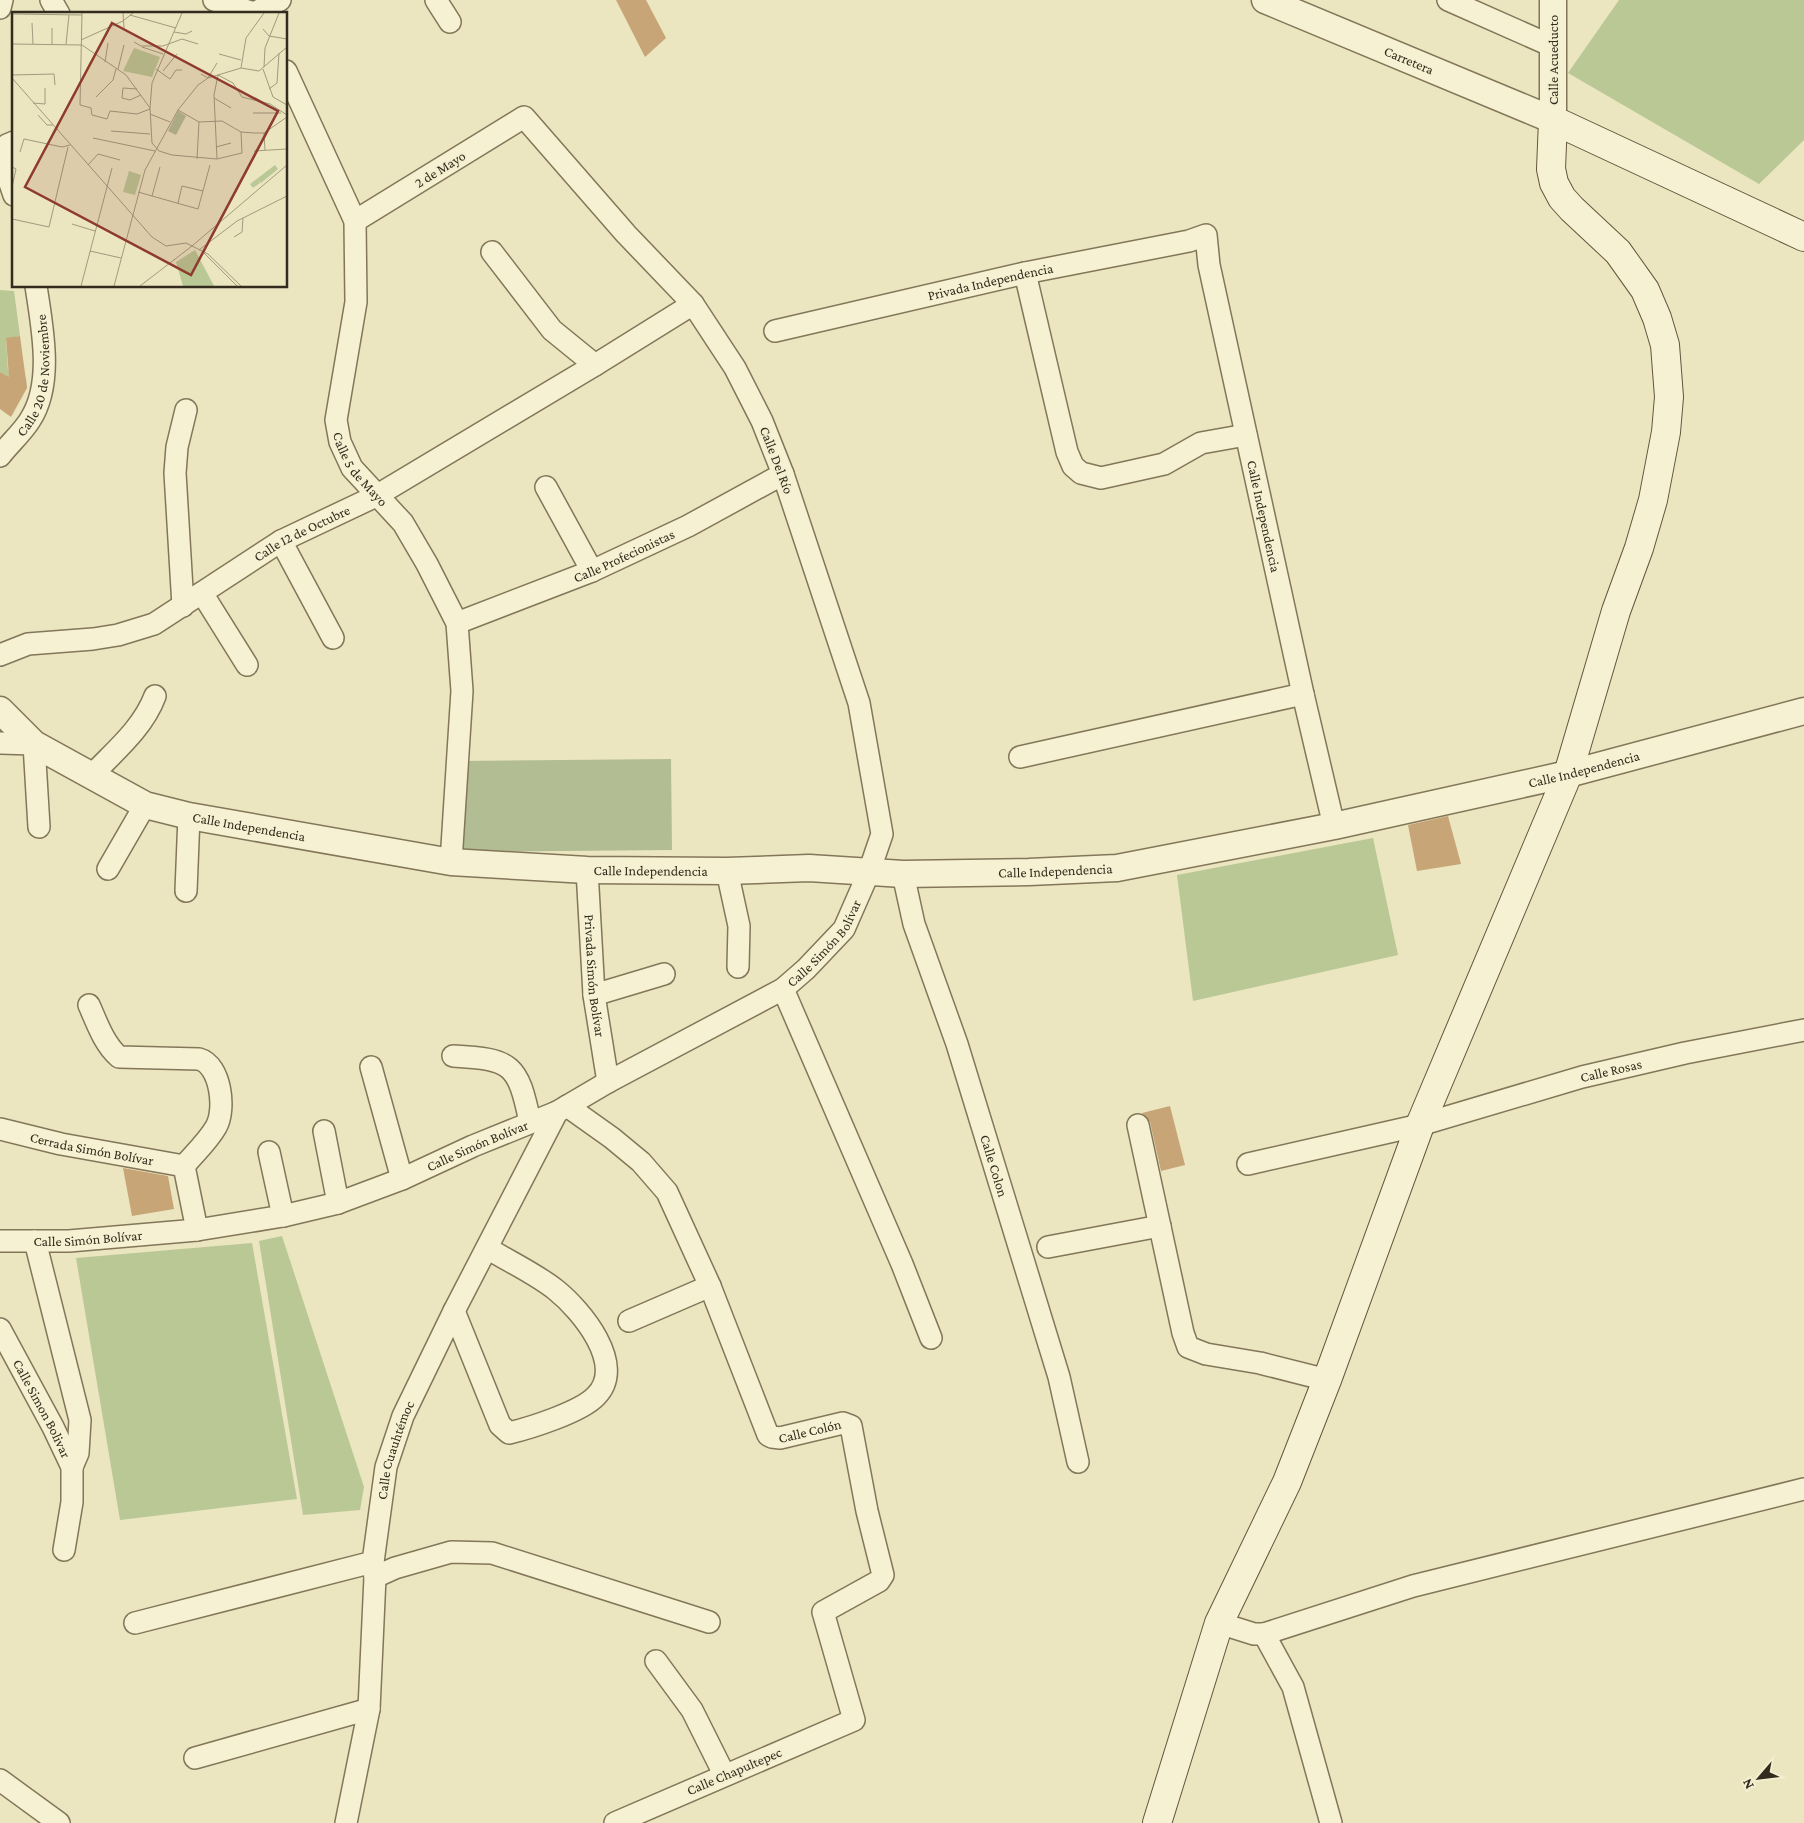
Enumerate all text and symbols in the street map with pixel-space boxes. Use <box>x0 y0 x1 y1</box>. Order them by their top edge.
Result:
inset map <box>12 12 288 288</box>
street label: Calle Acueducto <box>1545 15 1561 105</box>
street label: Carretera <box>1382 43 1437 78</box>
street label: 2 de Mayo <box>412 147 468 191</box>
street label: Privada Independencia <box>926 260 1055 303</box>
street label: Calle 20 de Noviembre <box>13 314 52 439</box>
street label: Calle Del Río <box>757 424 797 496</box>
street label: Calle 5 de Mayo <box>330 431 391 509</box>
street label: Calle Independencia <box>1244 459 1284 574</box>
street label: Calle 12 de Octubre <box>251 502 352 565</box>
street label: Calle Profecionistas <box>571 526 677 585</box>
street label: Calle Independencia <box>1527 747 1642 791</box>
street label: Calle Independencia <box>191 809 307 844</box>
street label: Calle Independencia <box>998 860 1113 880</box>
street label: Calle Independencia <box>593 862 708 879</box>
street label: Calle Simón Bolívar <box>784 897 864 990</box>
street label: Privada Simón Bolívar <box>581 914 609 1038</box>
street label: Calle Rosas <box>1578 1055 1643 1085</box>
street label: Calle Simón Bolívar <box>424 1116 531 1174</box>
street label: Cerrada Simón Bolívar <box>28 1129 155 1168</box>
street label: Calle Colon <box>977 1133 1011 1199</box>
street label: Calle Simón Bolívar <box>33 1227 143 1249</box>
street label: Calle Simon Bolivar <box>10 1356 74 1460</box>
street label: Calle Cuauhtémoc <box>374 1398 417 1501</box>
street label: Calle Colón <box>777 1416 843 1446</box>
street label: Calle Chapultepec <box>684 1744 784 1798</box>
north arrow <box>1734 1753 1784 1803</box>
text: N <box>1738 1776 1757 1792</box>

